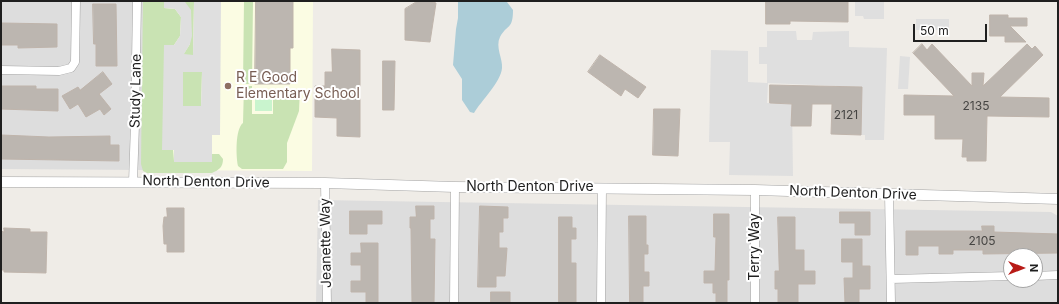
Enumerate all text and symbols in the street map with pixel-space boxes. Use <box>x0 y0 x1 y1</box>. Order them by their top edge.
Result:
scale bar <box>915 16 989 42</box>
text: 50 m <box>920 23 949 38</box>
street label: Study Lane <box>127 54 145 128</box>
place label: R E Good Elementary School <box>236 70 360 102</box>
marker: R E Good Elementary School <box>223 81 233 91</box>
house number: 2135 <box>963 99 989 113</box>
house number: 2121 <box>834 108 858 122</box>
street label: North Denton Drive <box>142 172 270 192</box>
street label: North Denton Drive <box>466 179 594 195</box>
street label: North Denton Drive <box>789 182 917 204</box>
street label: Jeanette Way <box>317 198 335 288</box>
street label: Terry Way <box>747 213 763 281</box>
house number: 2105 <box>968 234 996 248</box>
north arrow <box>1003 248 1043 288</box>
text: N <box>1027 264 1041 272</box>

